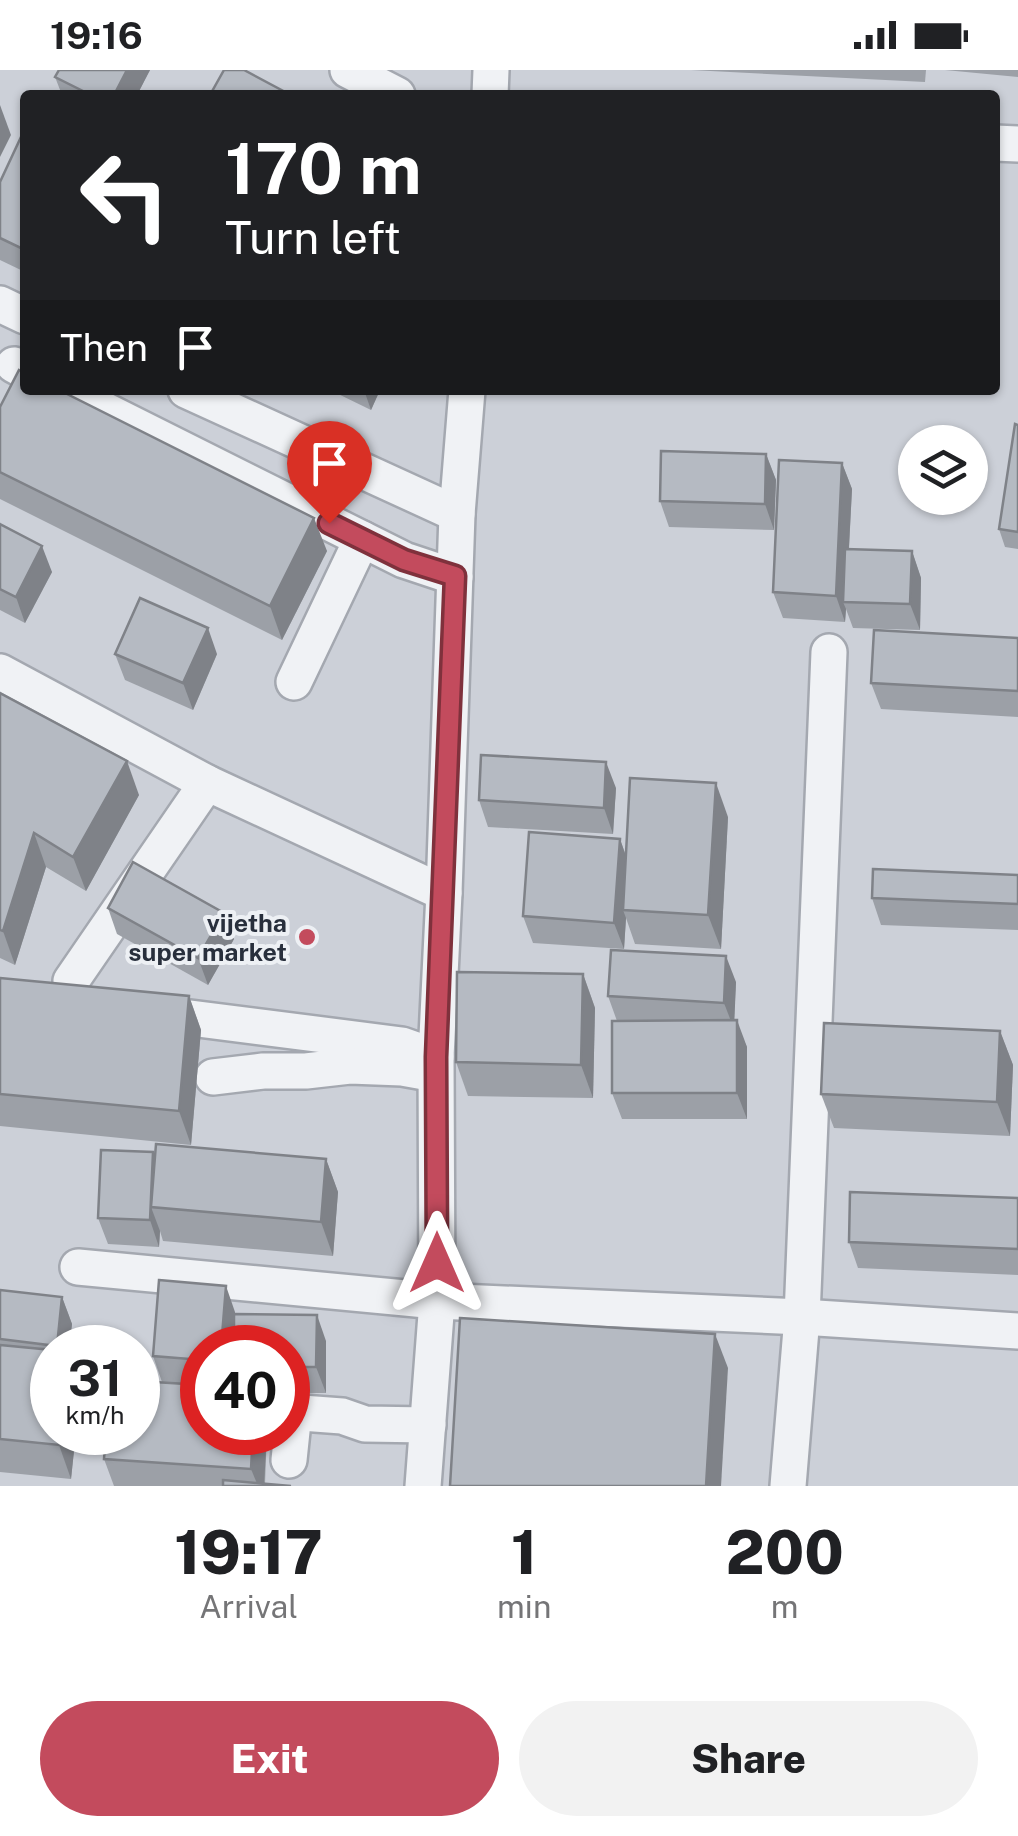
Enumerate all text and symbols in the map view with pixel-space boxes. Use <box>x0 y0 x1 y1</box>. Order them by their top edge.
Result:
text: 19:16 <box>50 13 143 58</box>
text: 170 m <box>225 127 422 210</box>
icon: left <box>60 130 190 260</box>
text: Turn left <box>225 211 401 264</box>
icon: arrive <box>168 320 223 375</box>
text: Then <box>60 325 148 370</box>
pin <box>287 421 372 524</box>
map controls <box>898 425 988 515</box>
button: layers <box>898 425 988 515</box>
icon: arrive <box>302 436 357 491</box>
place label: vijetha super market <box>128 908 287 967</box>
marker: vijetha super market <box>296 926 318 948</box>
position arrow <box>385 1211 489 1315</box>
speed limit sign: 40 <box>180 1325 310 1455</box>
text: 31 <box>68 1348 122 1407</box>
text: km/h <box>66 1400 124 1430</box>
text: 19:17 <box>174 1517 323 1588</box>
text: 1 <box>511 1517 537 1588</box>
text: 200 <box>726 1517 844 1588</box>
text: Arrival <box>199 1588 298 1625</box>
text: min <box>497 1588 551 1625</box>
text: m <box>771 1588 799 1625</box>
button: Exit <box>40 1701 499 1816</box>
button: Share <box>519 1701 978 1816</box>

